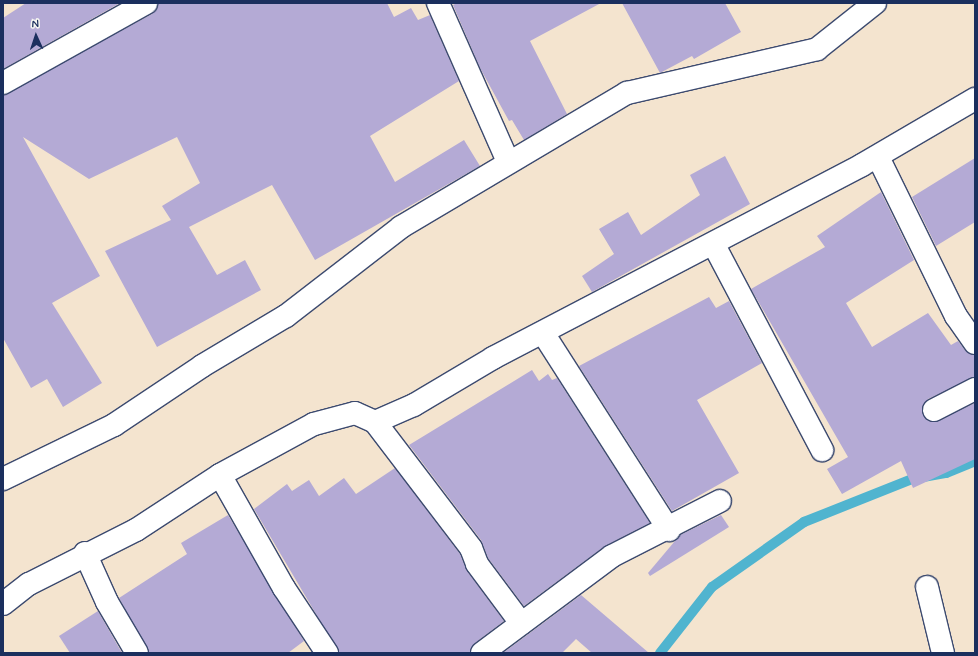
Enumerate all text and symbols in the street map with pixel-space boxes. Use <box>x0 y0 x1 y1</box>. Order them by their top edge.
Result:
north arrow <box>16 16 56 56</box>
text: N <box>31 17 39 31</box>

